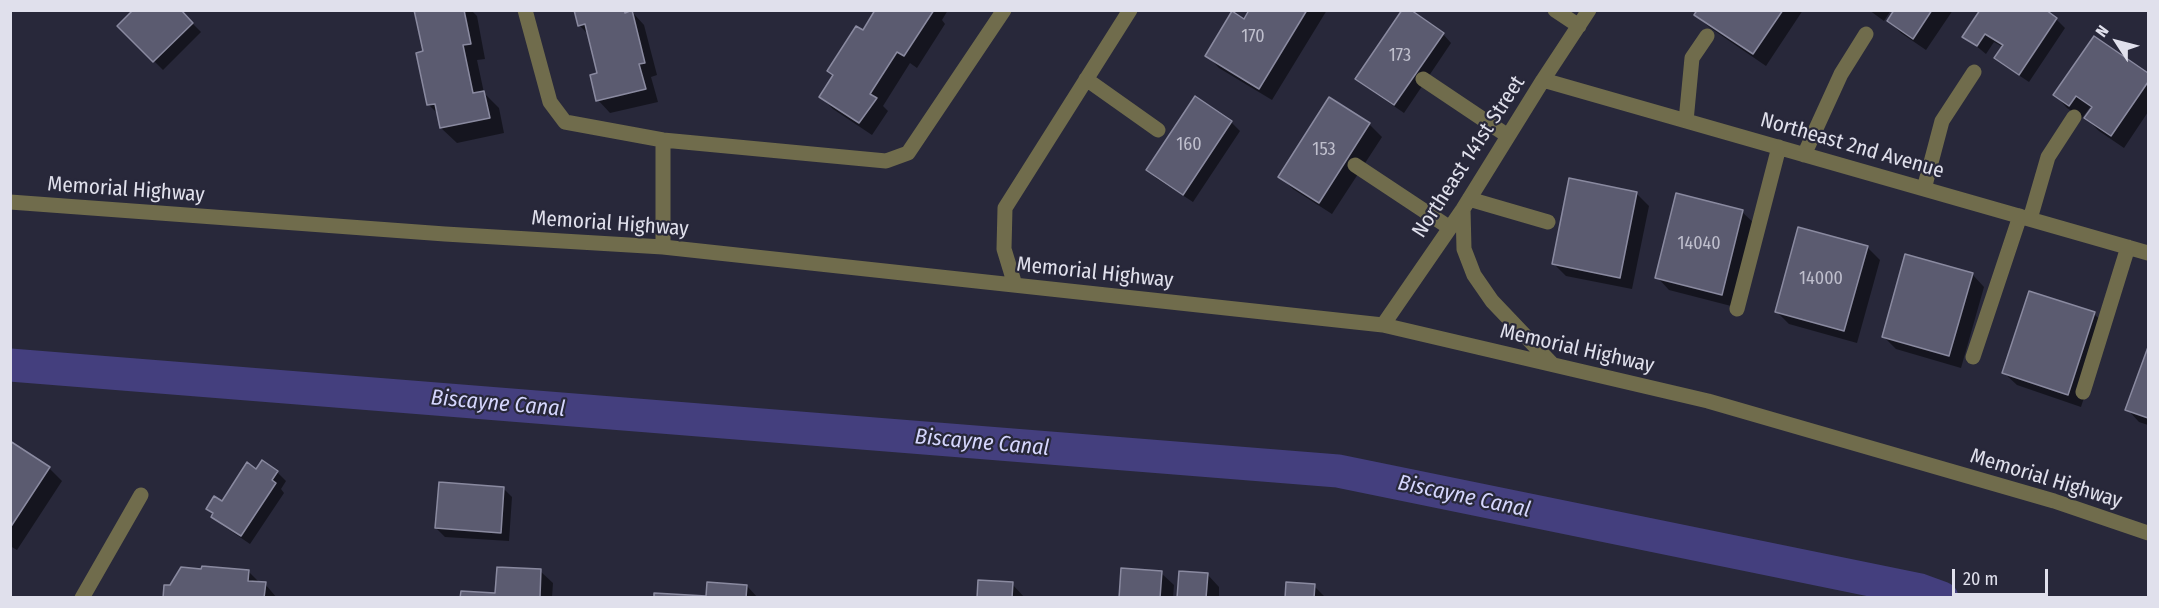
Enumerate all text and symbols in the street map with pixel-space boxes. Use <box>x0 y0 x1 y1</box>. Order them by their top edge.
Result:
north arrow <box>2087 12 2147 72</box>
text: N <box>2092 22 2113 41</box>
house number: 170 <box>1241 26 1265 48</box>
house number: 173 <box>1389 45 1411 67</box>
street label: Northeast 141st Street <box>1407 71 1531 243</box>
street label: Northeast 2nd Avenue <box>1757 108 1947 184</box>
house number: 160 <box>1176 134 1202 156</box>
house number: 153 <box>1312 139 1336 161</box>
street label: Memorial Highway <box>47 172 205 208</box>
street label: Memorial Highway <box>531 206 689 242</box>
house number: 14040 <box>1677 233 1721 255</box>
street label: Memorial Highway <box>1015 252 1175 294</box>
house number: 14000 <box>1799 268 1843 290</box>
street label: Memorial Highway <box>1497 319 1657 379</box>
water label: Biscayne Canal <box>430 385 566 423</box>
water label: Biscayne Canal <box>914 424 1050 462</box>
street label: Memorial Highway <box>1967 444 2125 514</box>
water label: Biscayne Canal <box>1395 470 1533 524</box>
scale bar <box>1955 557 2051 595</box>
text: 20 m <box>1963 568 1998 590</box>

